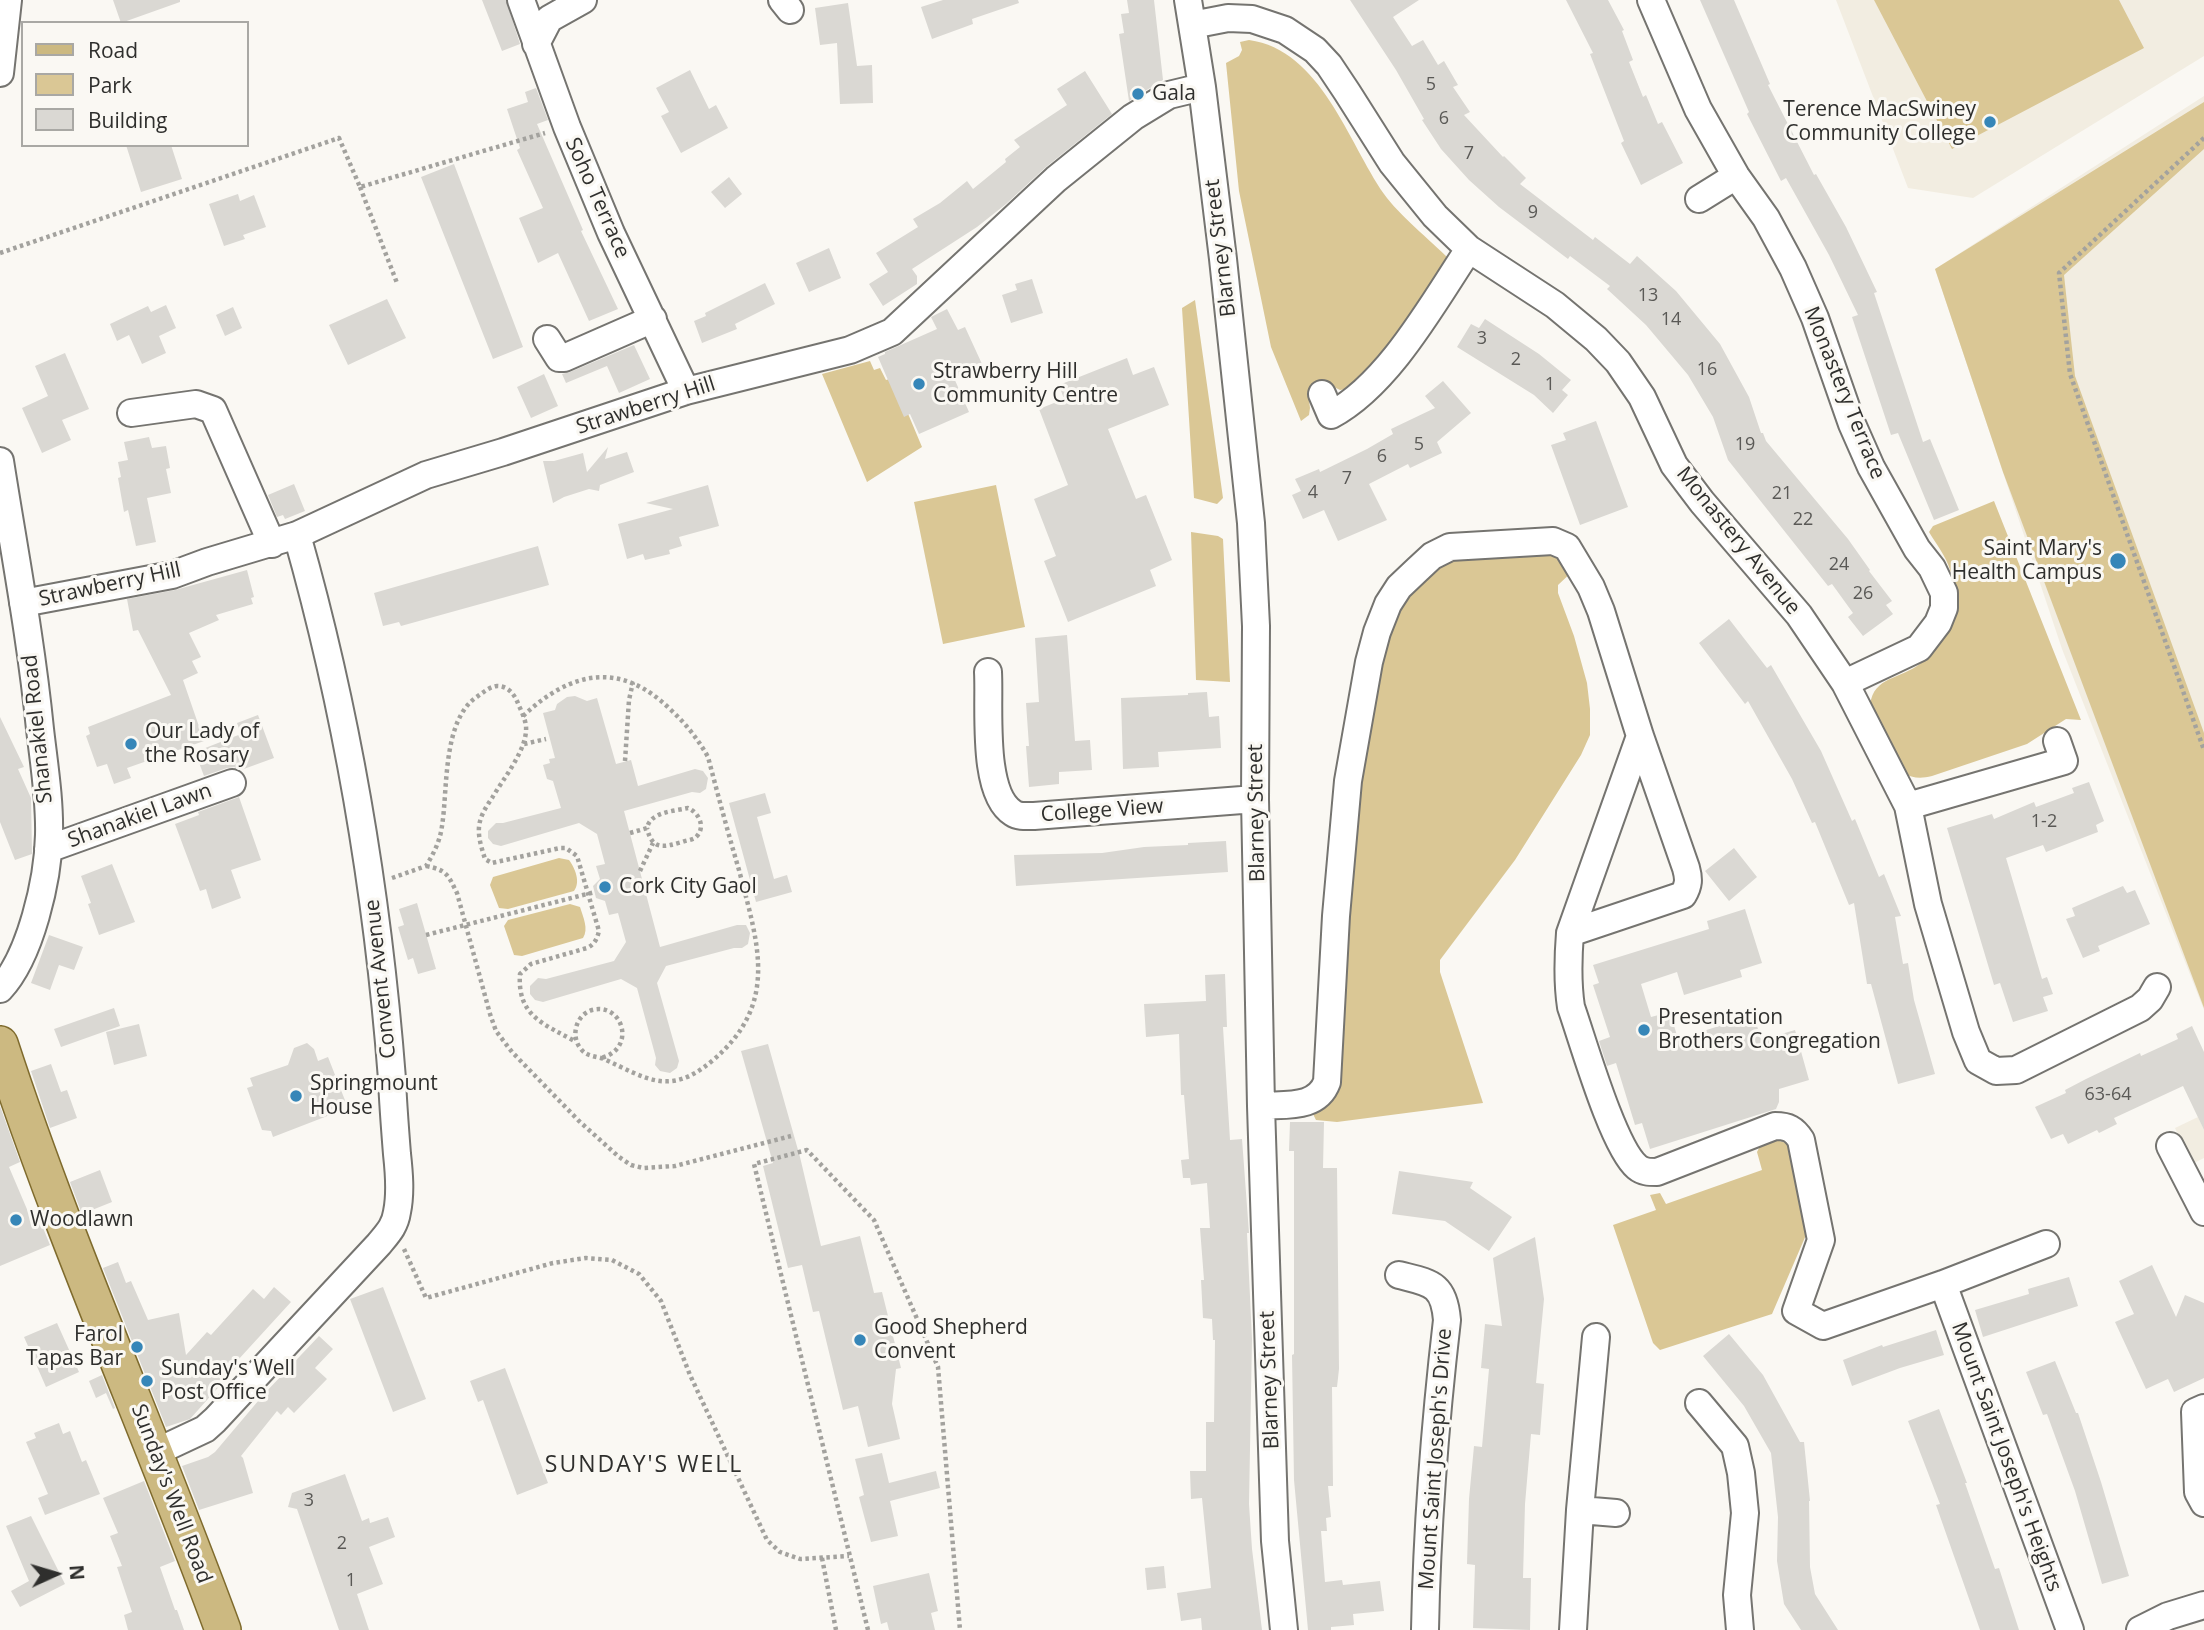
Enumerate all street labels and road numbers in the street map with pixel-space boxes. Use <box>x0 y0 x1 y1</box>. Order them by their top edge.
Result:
street label: Soho Terrace <box>559 134 635 262</box>
street label: Blarney Street <box>1200 178 1242 318</box>
street label: Monastery Terrace <box>1798 303 1890 483</box>
street label: Strawberry Hill <box>573 372 719 440</box>
street label: Monastery Avenue <box>1671 462 1805 620</box>
street label: Strawberry Hill <box>37 558 183 612</box>
street label: Shanakiel Road <box>18 653 58 805</box>
street label: Blarney Street <box>1243 744 1271 882</box>
street label: Shanakiel Lawn <box>65 778 215 854</box>
street label: College View <box>1040 794 1164 828</box>
street label: Convent Avenue <box>360 898 402 1060</box>
street label: Blarney Street <box>1255 1310 1285 1450</box>
street label: Mount Saint Joseph's Heights <box>1945 1319 2067 1595</box>
street label: Mount Saint Joseph's Drive <box>1414 1328 1458 1590</box>
street label: Sunday's Well Road <box>125 1401 217 1587</box>

